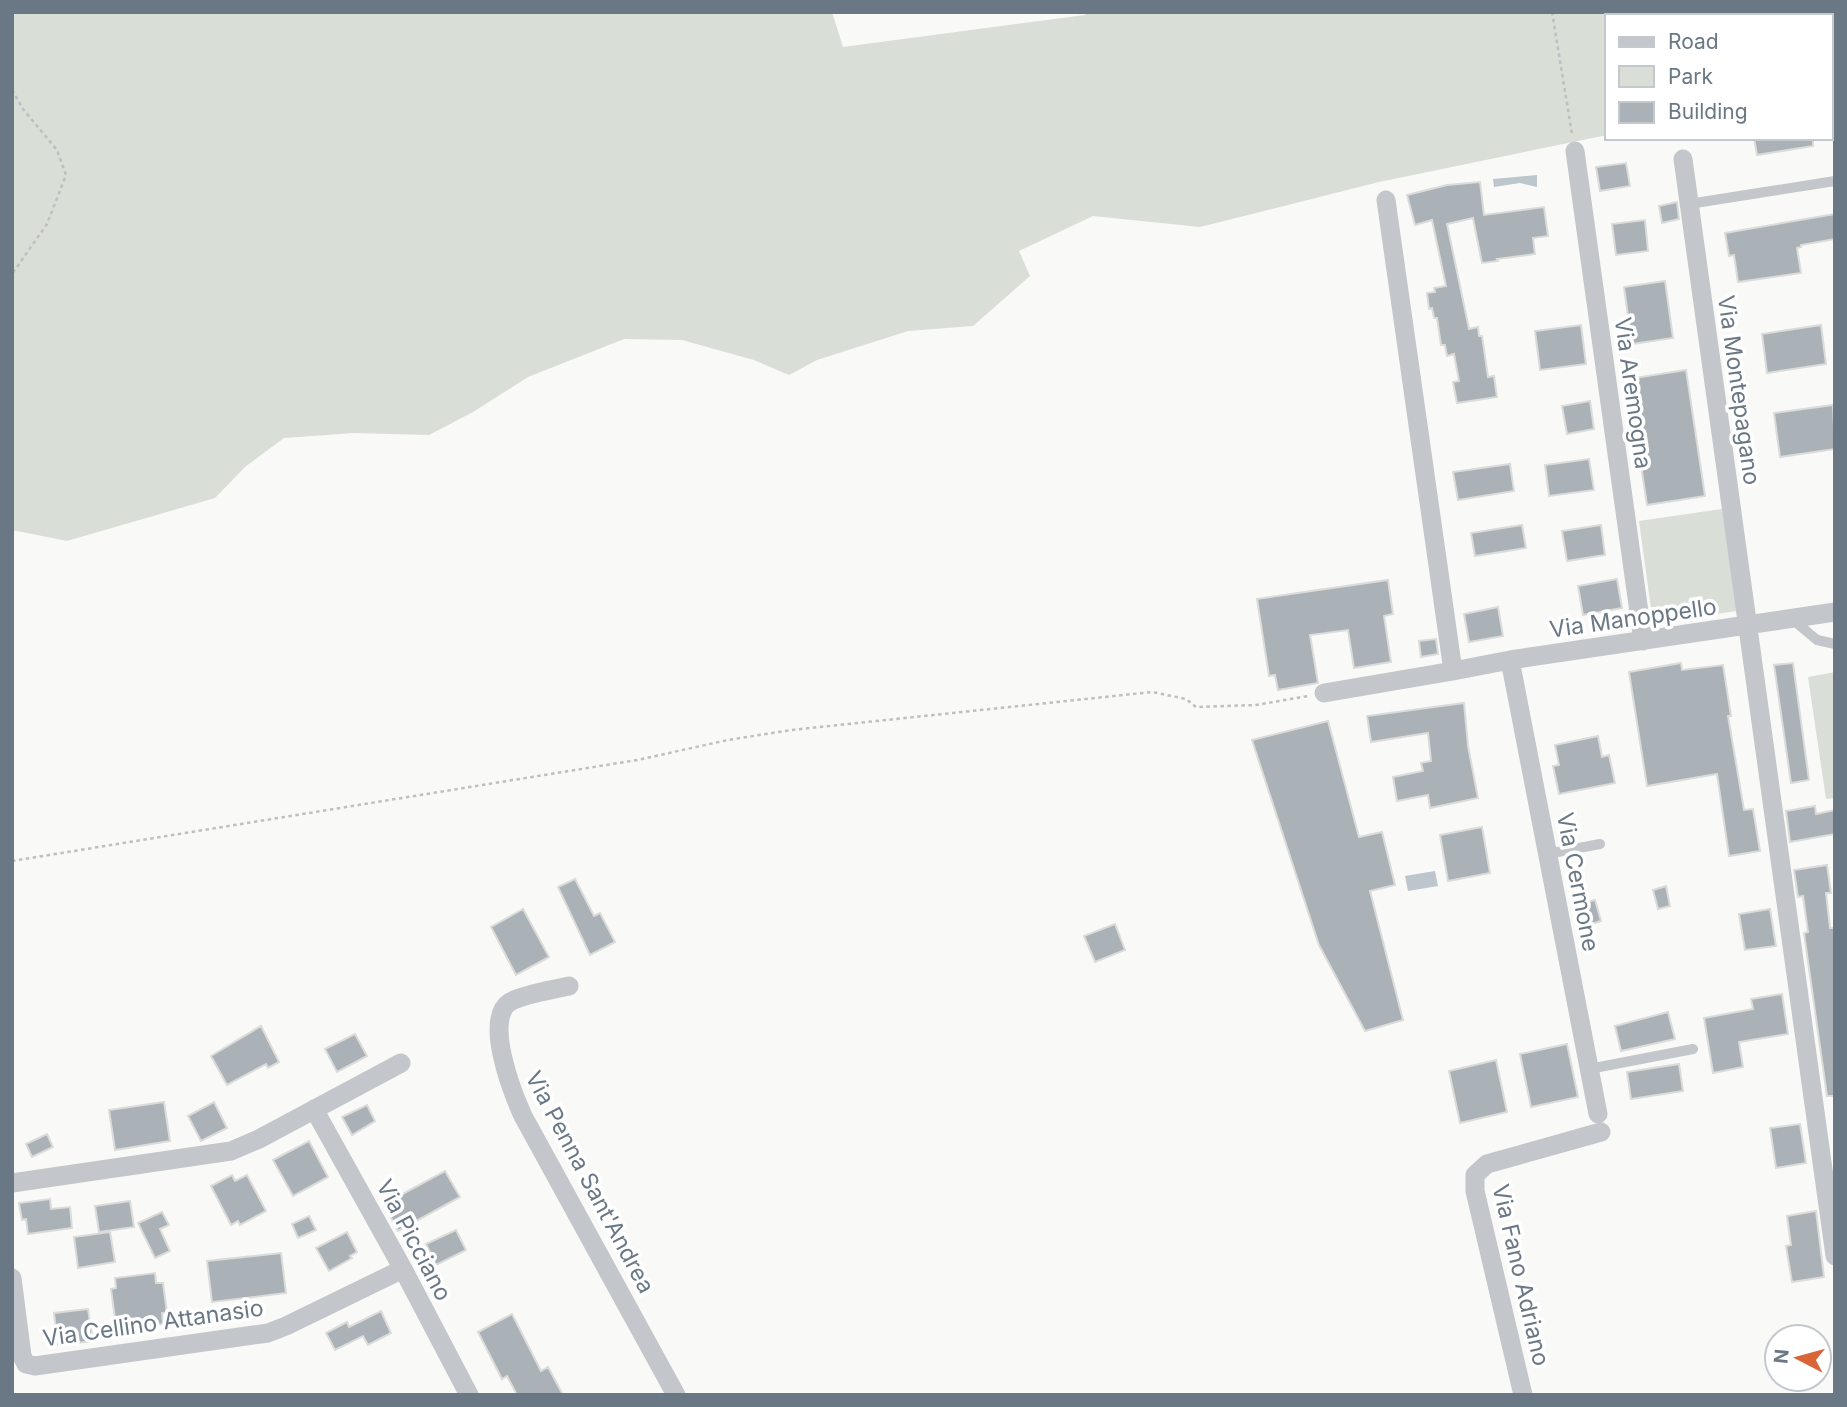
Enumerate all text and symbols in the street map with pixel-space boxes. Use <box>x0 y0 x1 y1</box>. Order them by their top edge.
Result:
legend <box>1605 14 1833 140</box>
text: Road <box>1668 29 1719 54</box>
text: Park <box>1668 64 1713 89</box>
text: Building <box>1668 99 1748 124</box>
street label: Via Montepagano <box>1712 293 1766 487</box>
street label: Via Aremogna <box>1608 315 1658 471</box>
street label: Via Manoppello <box>1548 592 1718 644</box>
street label: Via Cermone <box>1551 810 1605 954</box>
street label: Via Penna Sant'Andrea <box>520 1066 660 1298</box>
street label: Via Picciano <box>370 1175 458 1305</box>
street label: Via Fano Adriano <box>1487 1182 1555 1368</box>
street label: Via Cellino Attanasio <box>41 1294 265 1352</box>
north arrow <box>1763 1323 1833 1393</box>
text: N <box>1769 1348 1794 1365</box>

